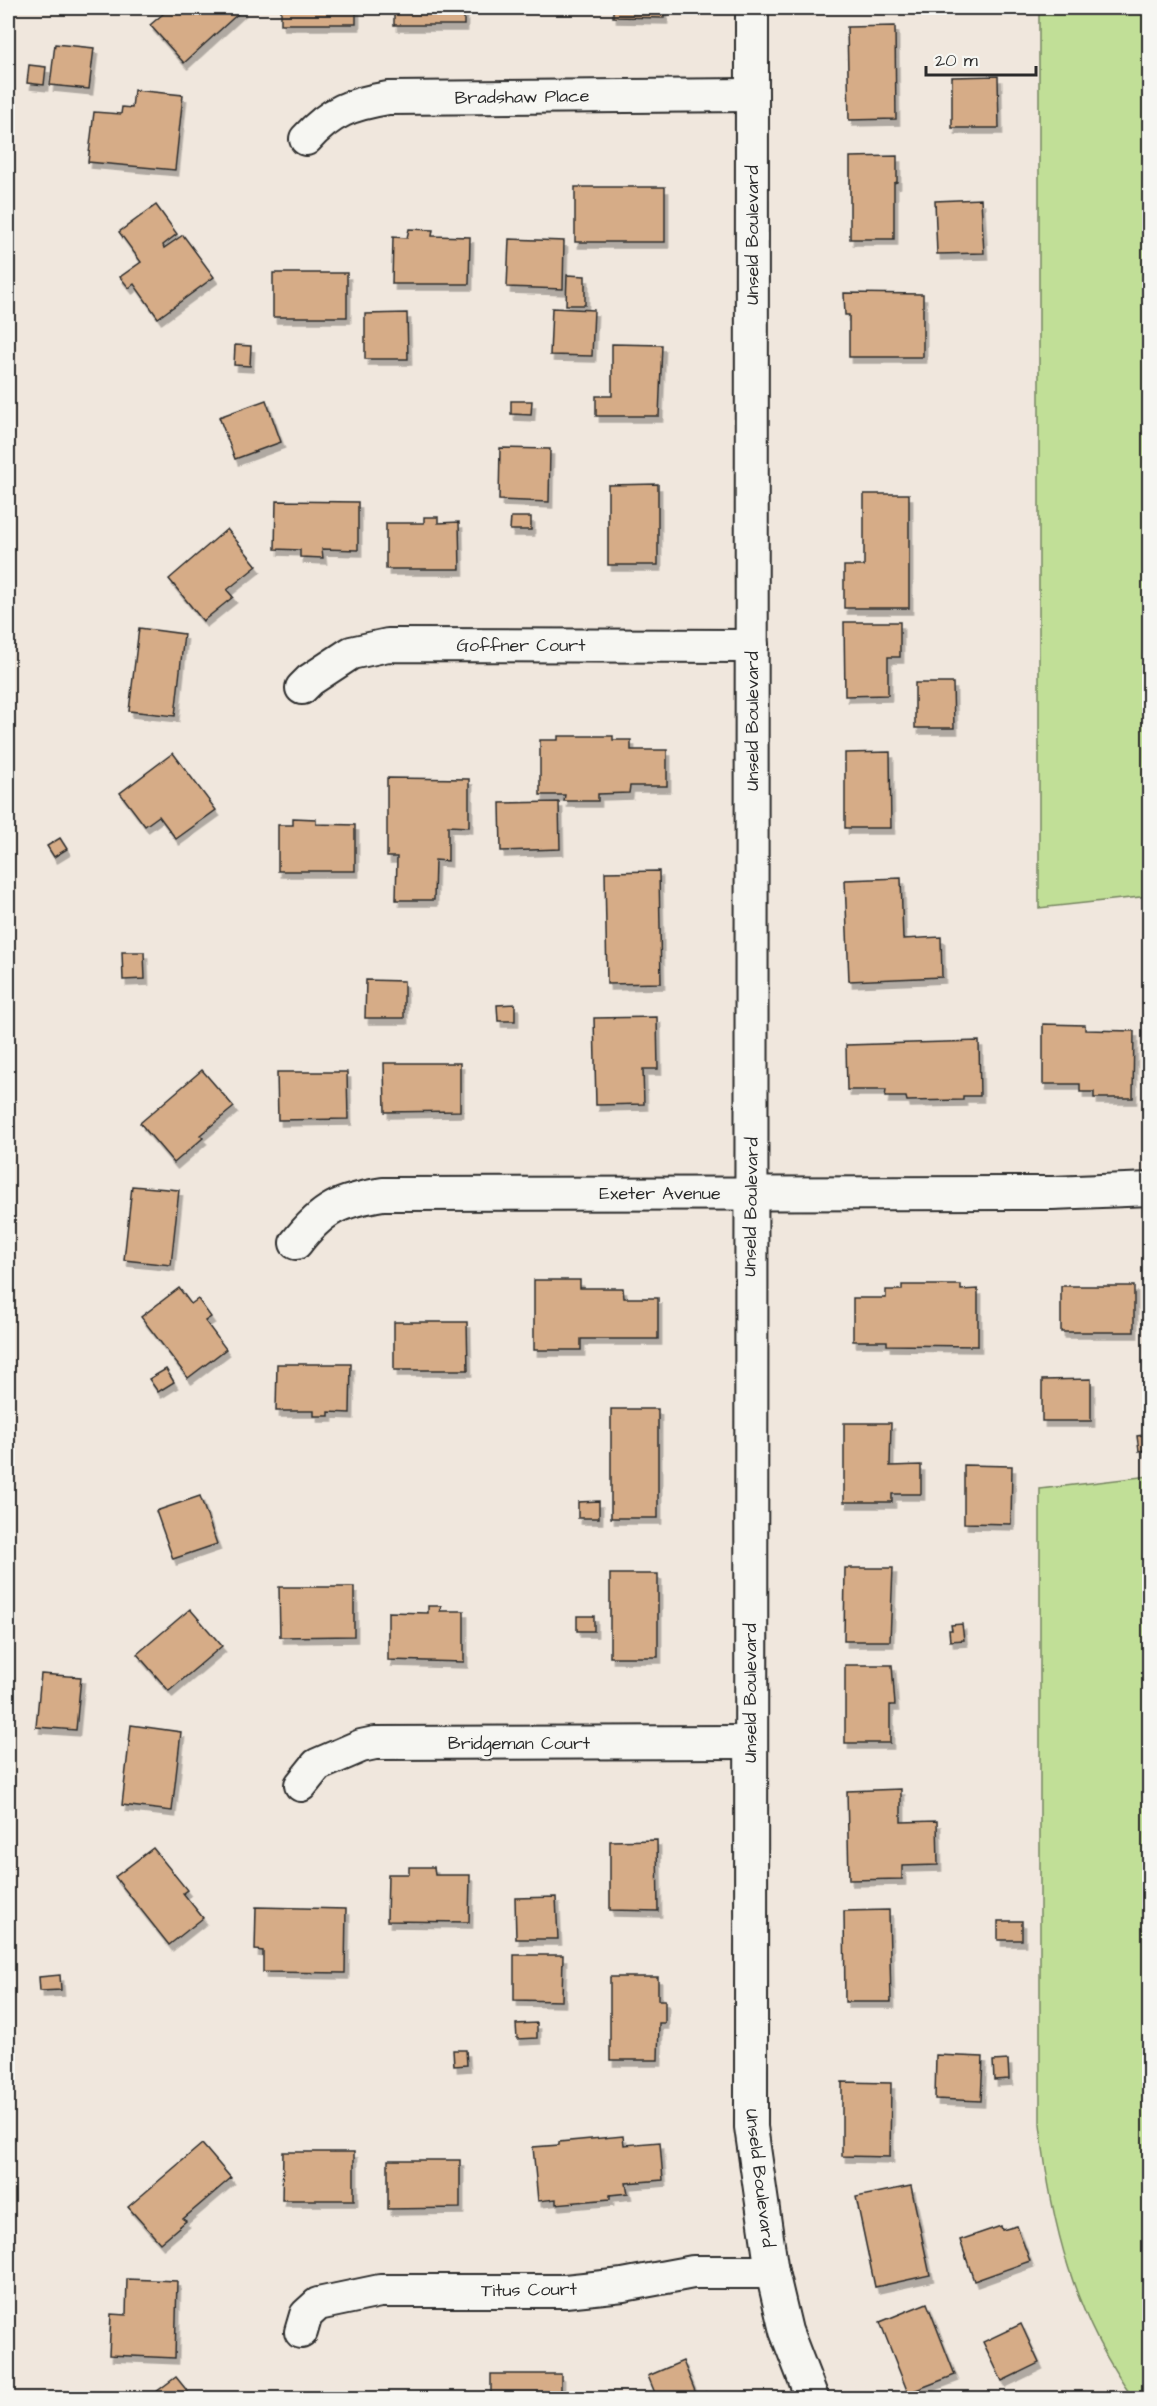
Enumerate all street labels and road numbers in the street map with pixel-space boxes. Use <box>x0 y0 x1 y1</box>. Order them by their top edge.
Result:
street label: Bradshaw Place <box>455 83 590 111</box>
street label: Unseld Boulevard <box>740 165 765 305</box>
street label: Goffner Court <box>456 633 586 658</box>
street label: Unseld Boulevard <box>740 651 765 791</box>
street label: Unseld Boulevard <box>737 1137 765 1277</box>
street label: Exeter Avenue <box>599 1181 721 1206</box>
street label: Unseld Boulevard <box>738 1623 763 1763</box>
street label: Bridgeman Court <box>448 1731 591 1757</box>
street label: Unseld Boulevard <box>739 2107 781 2249</box>
street label: Titus Court <box>481 2277 578 2303</box>

